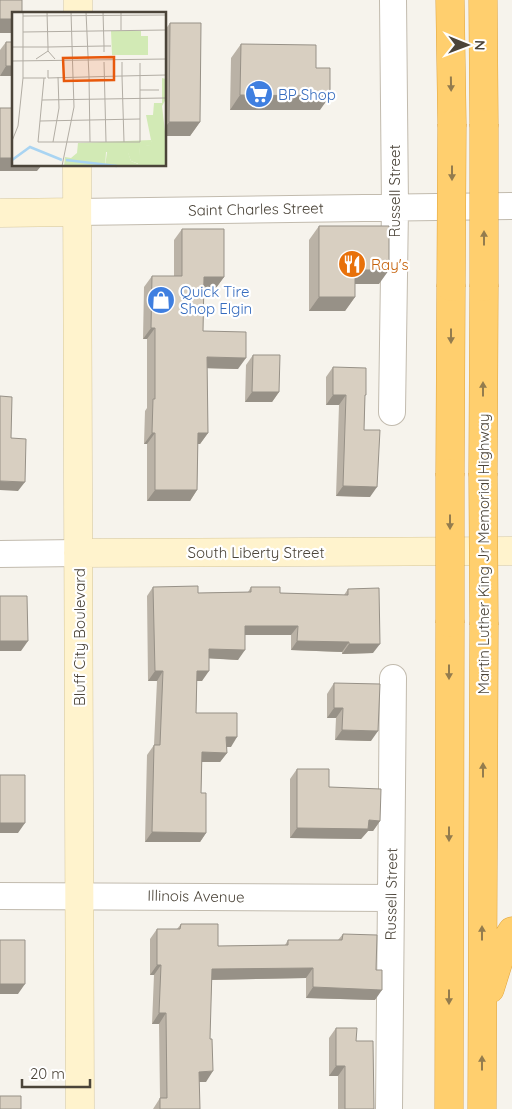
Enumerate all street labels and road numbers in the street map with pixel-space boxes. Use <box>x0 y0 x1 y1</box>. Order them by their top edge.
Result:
street label: Russell Street <box>385 145 404 237</box>
street label: Saint Charles Street <box>188 198 324 220</box>
street label: Martin Luther King Jr Memorial Highway <box>474 414 493 694</box>
street label: South Liberty Street <box>188 543 324 562</box>
street label: Bluff City Boulevard <box>70 568 89 706</box>
street label: Russell Street <box>381 847 401 941</box>
street label: Illinois Avenue <box>147 886 245 906</box>

